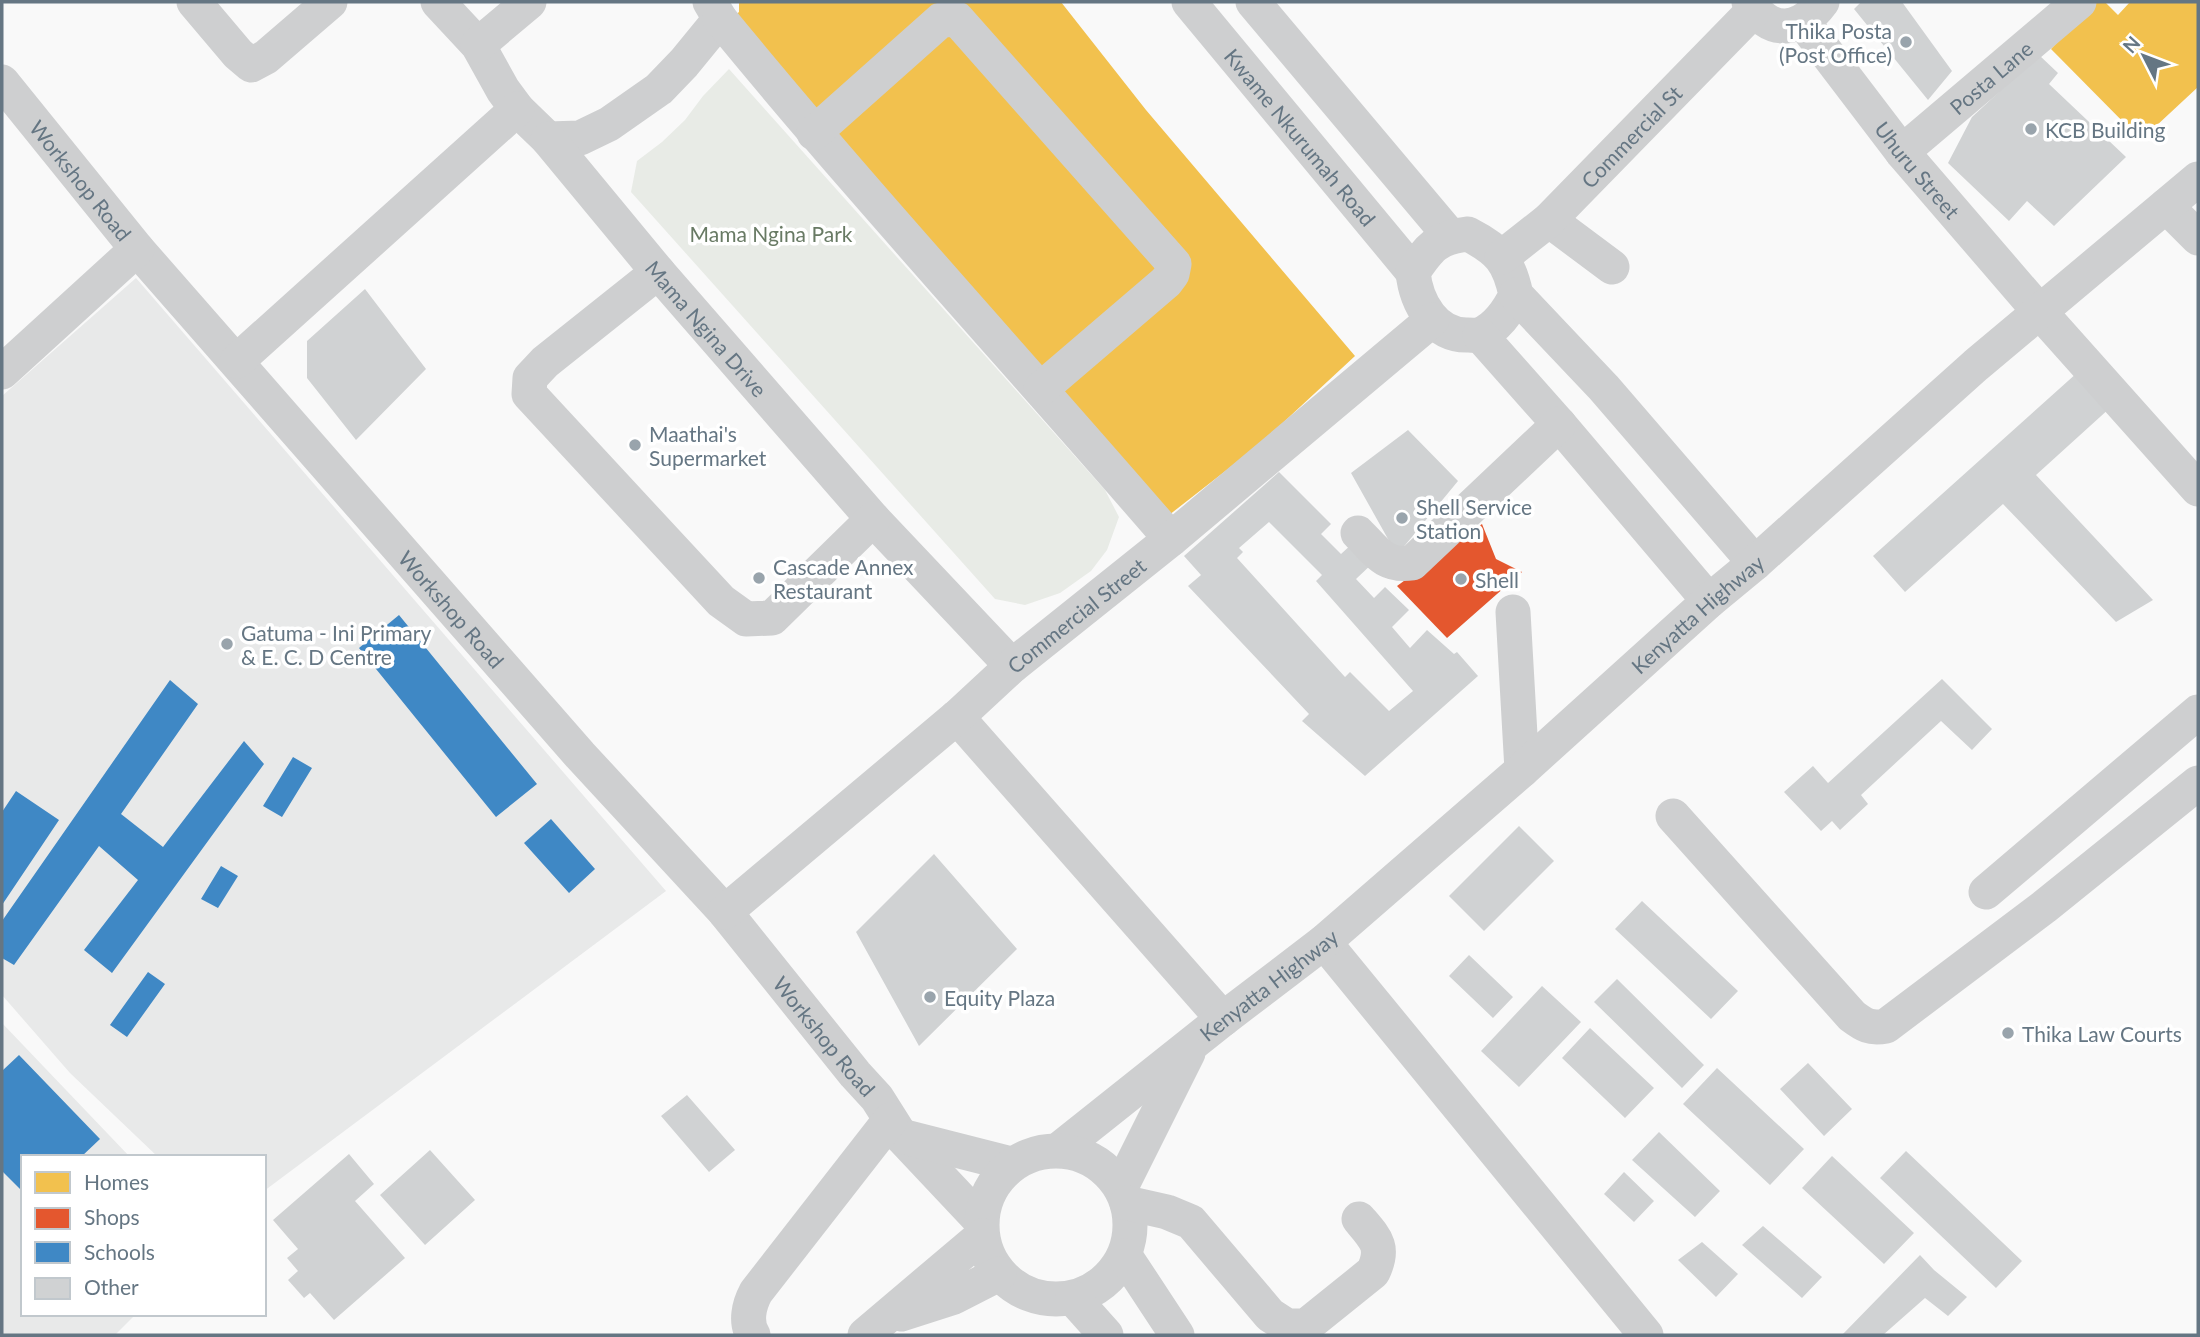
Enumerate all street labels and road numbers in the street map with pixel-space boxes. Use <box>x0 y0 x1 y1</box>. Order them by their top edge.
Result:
street label: Posta Lane <box>1944 35 2037 119</box>
street label: Kwame Nkurumah Road <box>1220 43 1381 230</box>
street label: Commercial St <box>1575 80 1687 192</box>
street label: Workshop Road <box>25 115 137 245</box>
street label: Uhuru Street <box>1870 116 1966 223</box>
street label: Mama Ngina Drive <box>641 255 773 401</box>
street label: Workshop Road <box>394 545 510 672</box>
street label: Kenyatta Highway <box>1625 549 1769 678</box>
street label: Commercial Street <box>1002 552 1151 678</box>
street label: Kenyatta Highway <box>1194 923 1343 1046</box>
street label: Workshop Road <box>769 971 881 1101</box>

